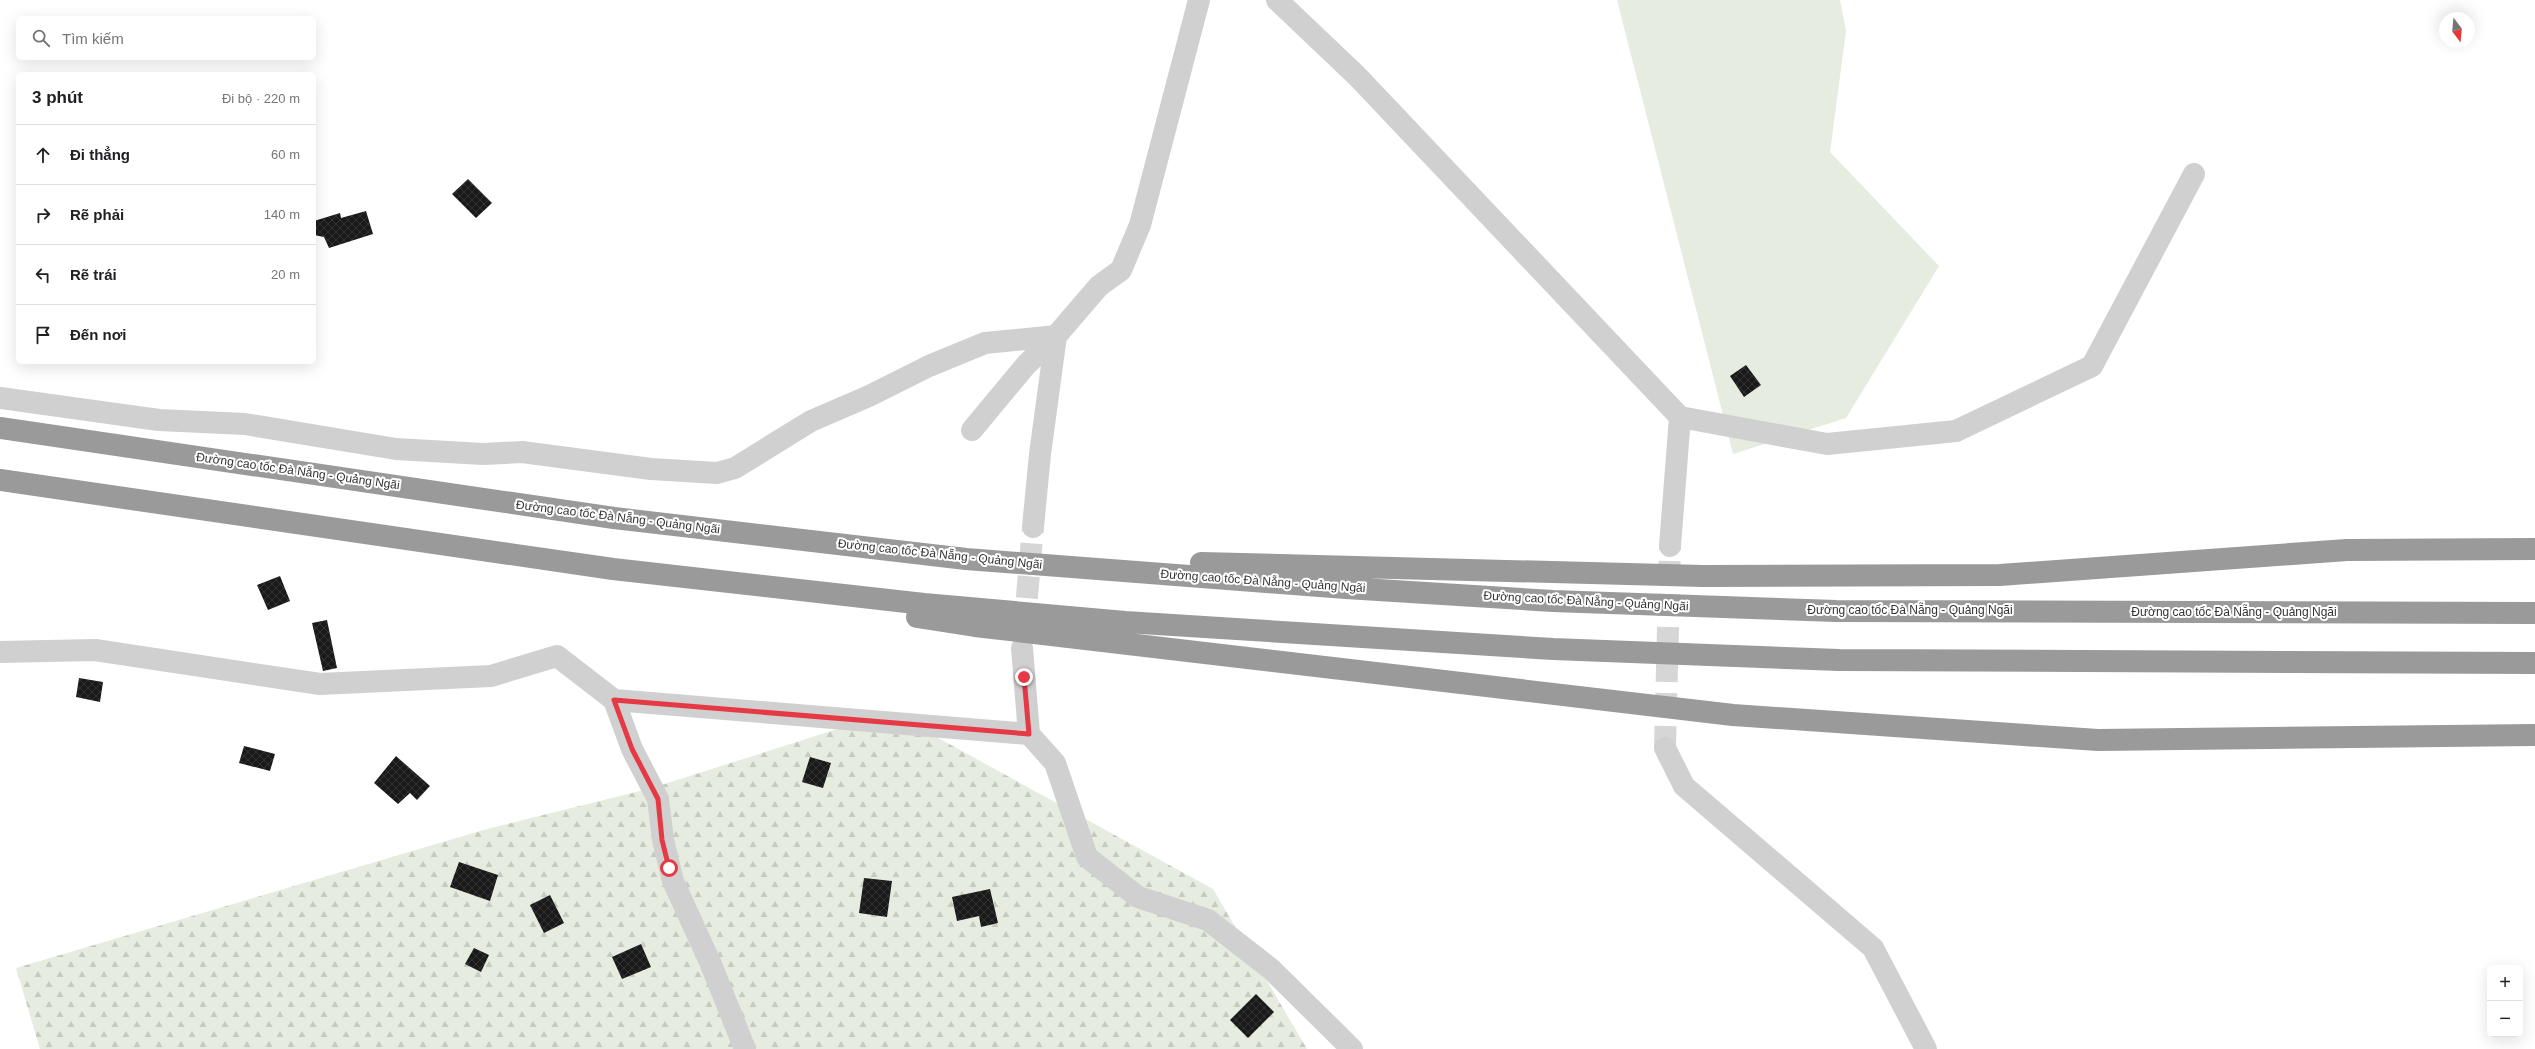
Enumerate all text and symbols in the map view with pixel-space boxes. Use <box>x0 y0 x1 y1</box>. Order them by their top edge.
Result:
north arrow <box>2439 12 2475 48</box>
search box <box>16 16 316 60</box>
icon: search <box>30 27 52 49</box>
text: Tìm kiếm <box>62 30 124 47</box>
text: 3 phút <box>32 88 83 107</box>
text: Đi bộ · 220 m <box>222 91 300 106</box>
icon: ahead <box>32 144 54 166</box>
text: Đi thẳng <box>70 146 130 163</box>
text: 60 m <box>271 147 300 162</box>
icon: right <box>32 204 54 226</box>
text: Rẽ phải <box>70 206 124 223</box>
text: 140 m <box>264 207 300 222</box>
icon: left <box>32 264 54 286</box>
text: Rẽ trái <box>70 266 117 283</box>
text: 20 m <box>271 267 300 282</box>
icon: arrive <box>32 324 54 346</box>
text: Đến nơi <box>70 326 127 343</box>
street label: Đường cao tốc Đà Nẵng - Quảng Ngãi <box>195 449 401 492</box>
street label: Đường cao tốc Đà Nẵng - Quảng Ngãi <box>515 497 721 536</box>
street label: Đường cao tốc Đà Nẵng - Quảng Ngãi <box>837 535 1043 572</box>
street label: Đường cao tốc Đà Nẵng - Quảng Ngãi <box>1160 566 1366 595</box>
street label: Đường cao tốc Đà Nẵng - Quảng Ngãi <box>1483 588 1689 613</box>
street label: Đường cao tốc Đà Nẵng - Quảng Ngãi <box>1807 602 2013 617</box>
street label: Đường cao tốc Đà Nẵng - Quảng Ngãi <box>2131 604 2337 619</box>
route end <box>1015 668 1033 686</box>
route start <box>660 859 678 877</box>
map controls <box>2487 965 2523 1037</box>
button: + <box>2487 965 2523 1001</box>
button: − <box>2487 1001 2523 1037</box>

